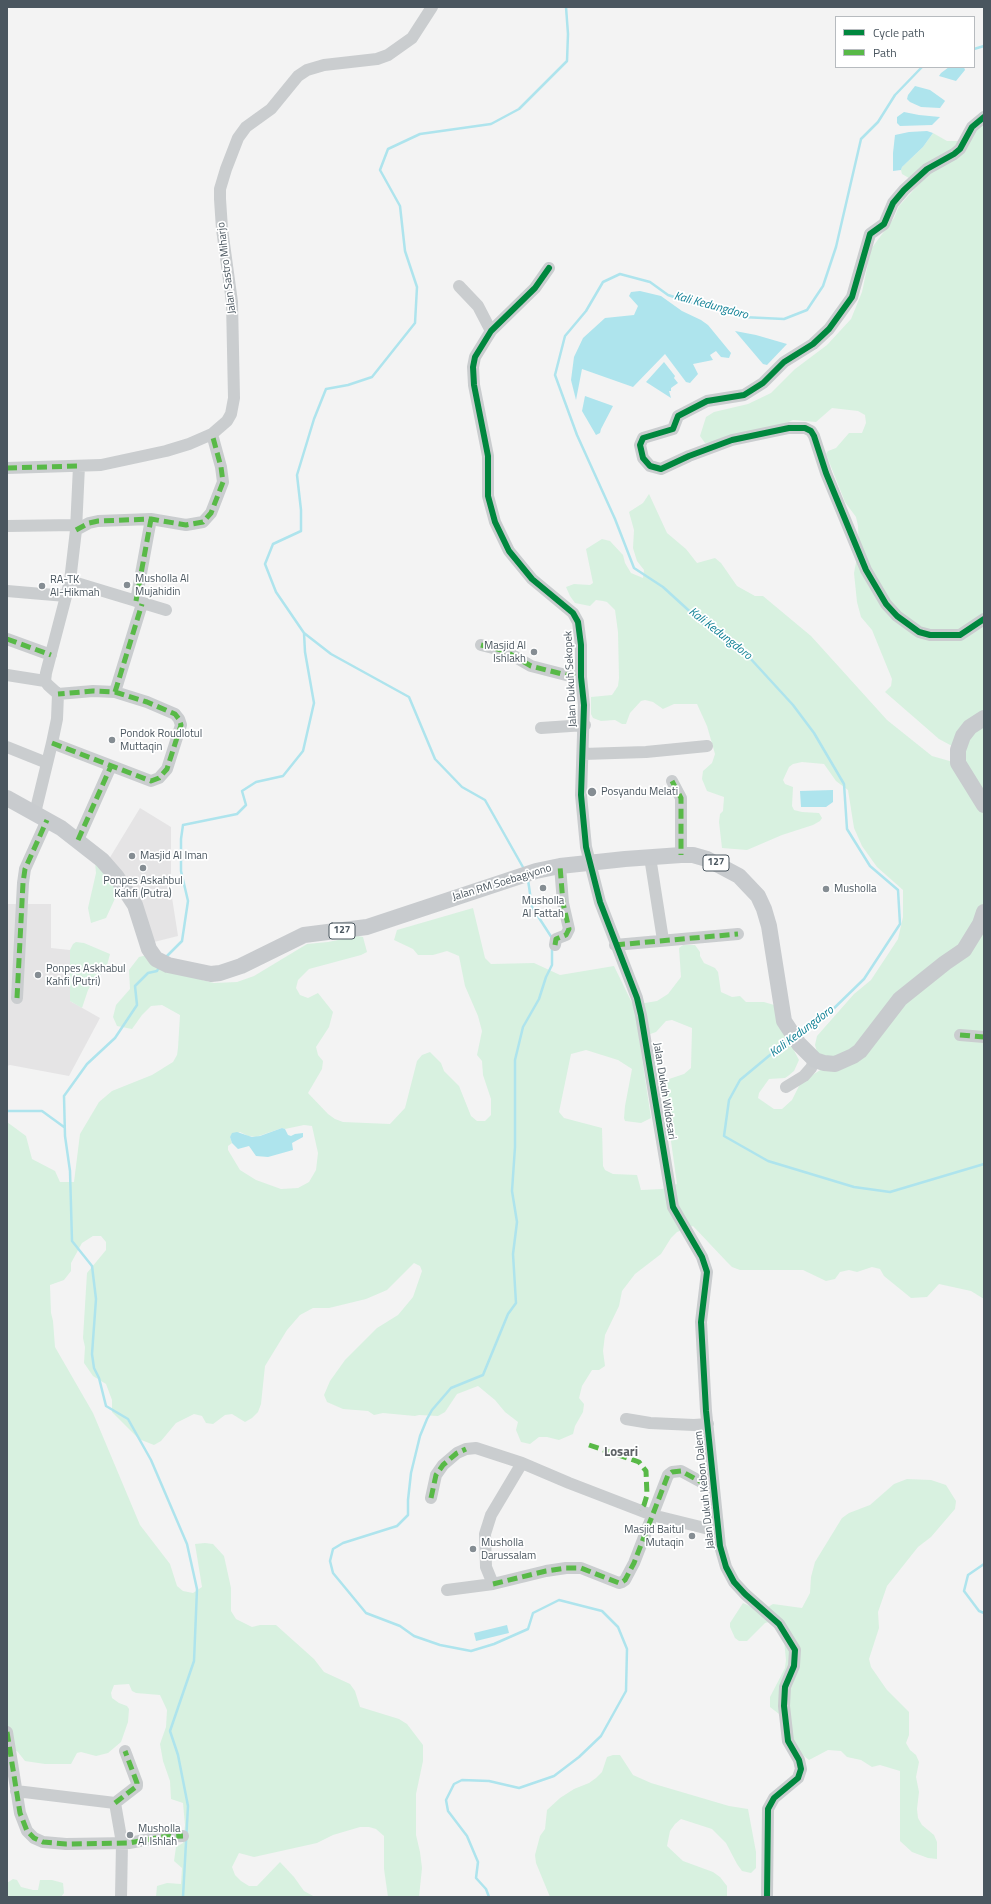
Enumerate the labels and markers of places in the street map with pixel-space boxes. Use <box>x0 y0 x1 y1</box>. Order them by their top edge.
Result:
place label: Musholla Al Mujahidin <box>135 572 189 598</box>
place label: RA-TK Al-Hikmah <box>50 573 100 599</box>
marker: Musholla Al Mujahidin <box>122 580 132 590</box>
marker: RA-TK Al-Hikmah <box>37 581 47 591</box>
place label: Masjid Al Ishlakh <box>484 639 526 665</box>
marker: Masjid Al Ishlakh <box>529 647 539 657</box>
place label: Pondok Roudlotul Muttaqin <box>120 727 202 753</box>
marker: Pondok Roudlotul Muttaqin <box>107 735 117 745</box>
place label: Posyandu Melati <box>601 785 678 799</box>
marker: Posyandu Melati <box>586 786 598 798</box>
place label: Masjid Al Iman <box>140 849 208 863</box>
marker: Masjid Al Iman <box>127 851 137 861</box>
marker: Ponpes Askahbul Kahfi (Putra) <box>138 863 148 873</box>
place label: Ponpes Askahbul Kahfi (Putra) <box>103 874 183 900</box>
place label: Musholla <box>834 882 877 896</box>
marker: Musholla Al Fattah <box>538 883 548 893</box>
marker: Musholla <box>821 884 831 894</box>
place label: Musholla Al Fattah <box>522 894 564 920</box>
place label: Ponpes Askhabul Kahfi (Putri) <box>46 962 126 988</box>
marker: Ponpes Askhabul Kahfi (Putri) <box>33 970 43 980</box>
place label: Masjid Baitul Mutaqin <box>624 1523 684 1549</box>
marker: Masjid Baitul Mutaqin <box>687 1531 697 1541</box>
place label: Musholla Darussalam <box>481 1536 536 1562</box>
marker: Musholla Darussalam <box>468 1544 478 1554</box>
place label: Musholla Al Ishlah <box>138 1822 181 1848</box>
marker: Musholla Al Ishlah <box>125 1830 135 1840</box>

